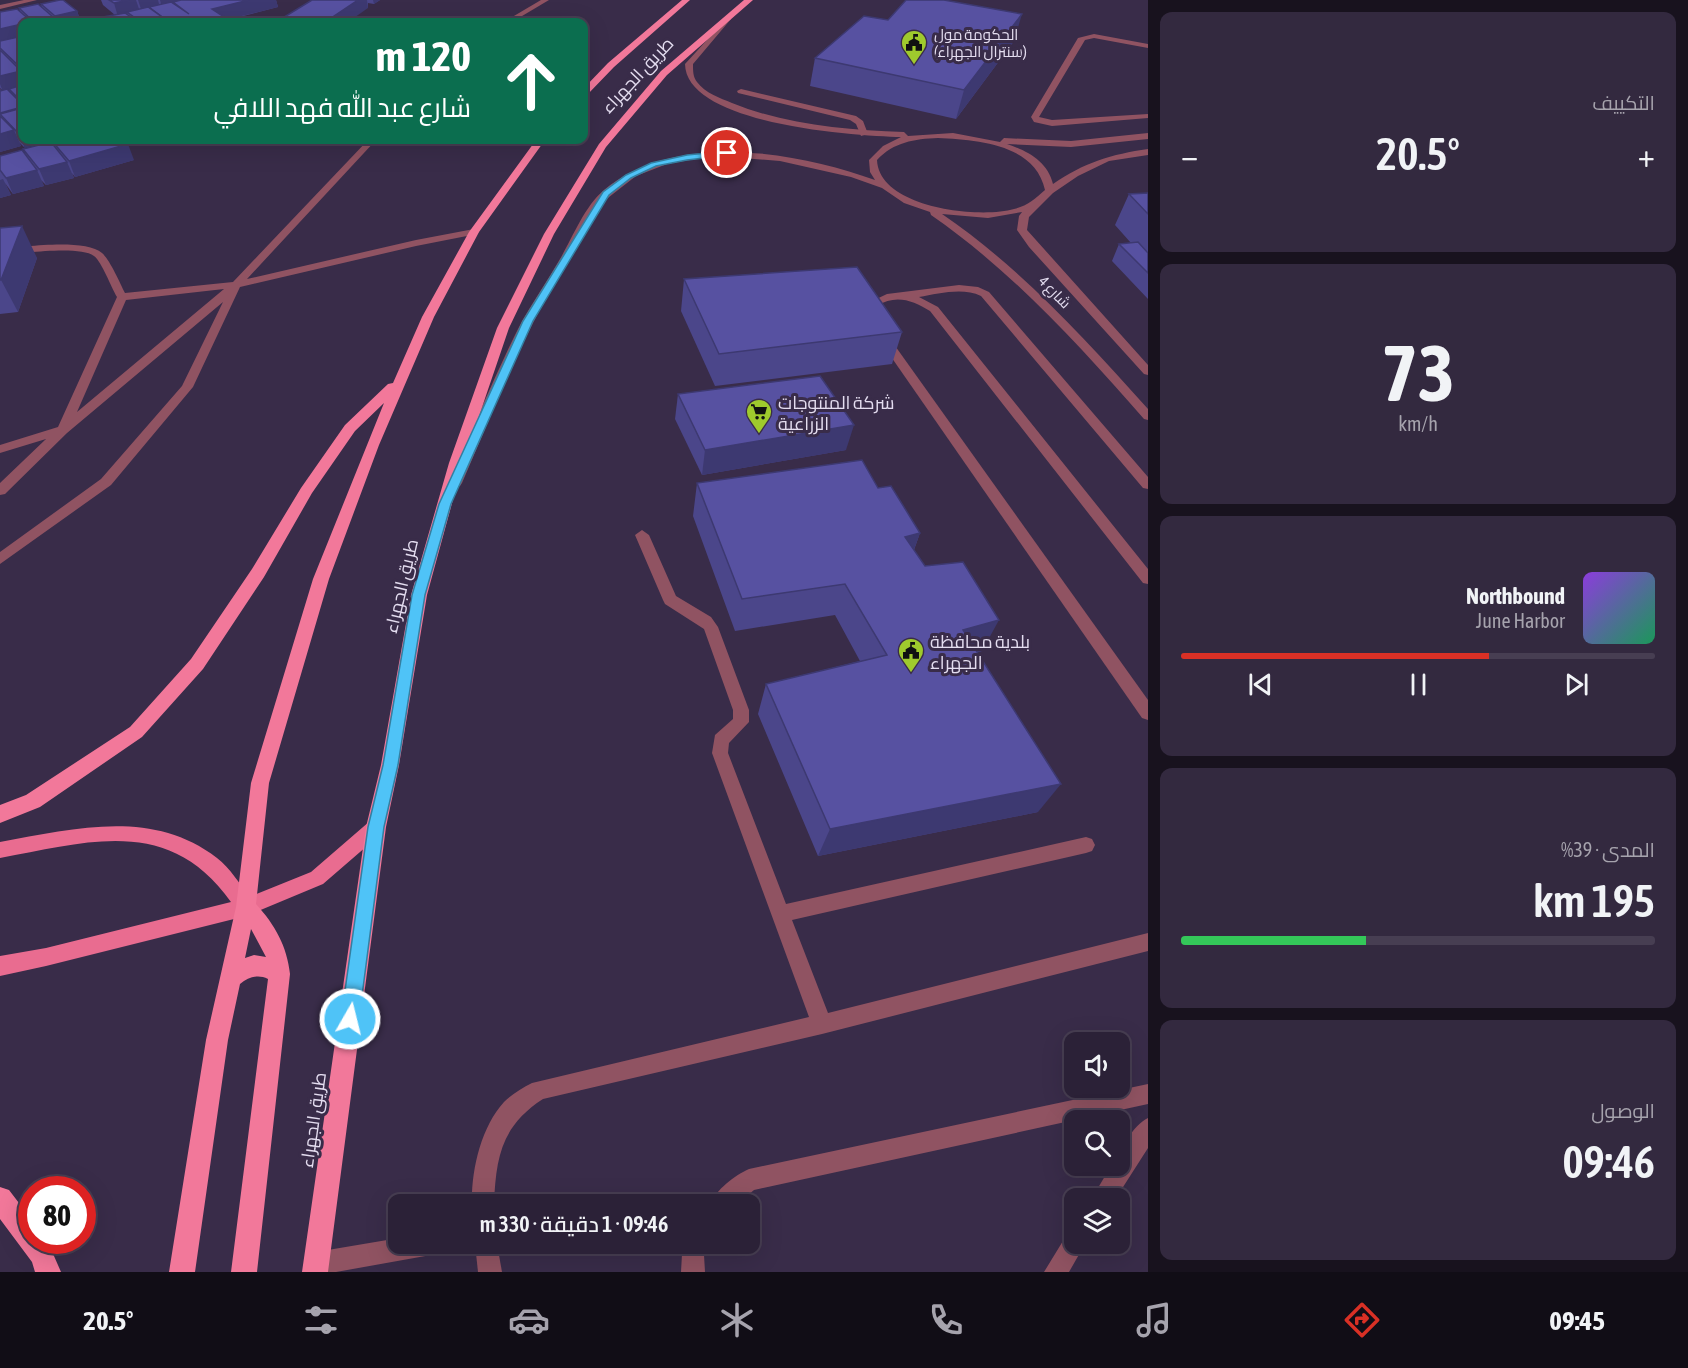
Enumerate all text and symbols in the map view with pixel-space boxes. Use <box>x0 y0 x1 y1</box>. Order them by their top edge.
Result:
place label: الحكومة مول (سنترال الجهراء) <box>934 26 1027 62</box>
public building icon: الحكومة مول (سنترال الجهراء) <box>899 28 929 66</box>
text: 120 m <box>376 32 471 80</box>
street label: طريق الجهراء <box>597 33 679 119</box>
icon: ahead <box>492 42 570 120</box>
text: التكييف <box>1592 91 1655 114</box>
text: شارع عبد الله فهد اللافي <box>213 92 471 123</box>
pin <box>701 127 752 178</box>
text: 20.5° <box>1376 128 1460 180</box>
icon: arrive <box>710 136 743 169</box>
text: − <box>1181 136 1198 174</box>
text: + <box>1638 136 1655 174</box>
street label: شارع 4 <box>1033 272 1074 314</box>
text: 73 <box>1381 328 1455 418</box>
place label: شركة المنتوجات الزراعية <box>778 392 895 435</box>
supermarket icon: شركة المنتوجات الزراعية <box>744 397 774 435</box>
text: km/h <box>1398 412 1438 435</box>
street label: طريق الجهراء <box>380 537 424 636</box>
text: Northbound <box>1466 583 1565 609</box>
text: June Harbor <box>1476 609 1565 632</box>
place label: بلدية محافظة الجهراء <box>930 631 1030 674</box>
public building icon: بلدية محافظة الجهراء <box>896 636 926 674</box>
icon: previous <box>1244 668 1277 701</box>
icon: pause <box>1402 668 1435 701</box>
icon: next <box>1560 668 1593 701</box>
text: المدى · 39% <box>1561 838 1655 861</box>
text: 195 km <box>1533 875 1655 927</box>
position arrow <box>318 987 382 1051</box>
map controls <box>1064 1032 1130 1254</box>
button: sound <box>1064 1032 1130 1098</box>
street label: طريق الجهراء <box>296 1071 332 1169</box>
text: الوصول <box>1591 1099 1655 1122</box>
button: search <box>1064 1110 1130 1176</box>
text: 09:46 <box>1562 1136 1655 1188</box>
speed limit sign: 80 <box>18 1176 96 1254</box>
button: layers <box>1064 1188 1130 1254</box>
text: 09:46 · 1 دقيقة · 330 m <box>480 1211 668 1237</box>
icon: filters <box>300 1299 342 1341</box>
icon: car <box>508 1299 550 1341</box>
icon: climate <box>716 1299 758 1341</box>
icon: phone <box>925 1299 967 1341</box>
icon: music <box>1133 1299 1175 1341</box>
icon: directions <box>1341 1299 1383 1341</box>
text: 20.5° <box>83 1305 134 1336</box>
text: 09:45 <box>1549 1305 1605 1336</box>

